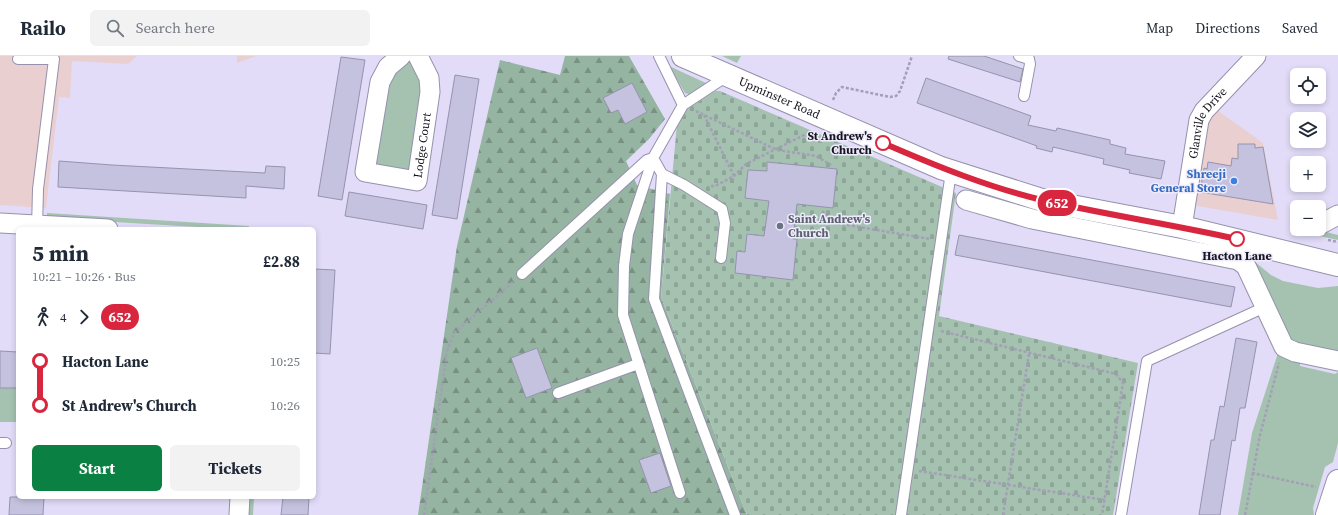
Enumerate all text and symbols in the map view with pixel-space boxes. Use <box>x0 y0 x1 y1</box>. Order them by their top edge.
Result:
search box <box>90 10 370 46</box>
text: Railo <box>20 15 66 41</box>
icon: search <box>104 17 126 39</box>
text: Search here <box>136 17 215 38</box>
text: Map <box>1146 18 1173 38</box>
text: Directions <box>1195 18 1260 38</box>
text: Saved <box>1282 18 1318 38</box>
map controls <box>1290 68 1326 236</box>
button: locate <box>1290 68 1326 104</box>
street label: Upminster Road <box>736 73 823 123</box>
street label: Glanville Drive <box>1185 84 1230 160</box>
street label: Lodge Court <box>410 112 435 179</box>
button: layers <box>1290 112 1326 148</box>
place label: St Andrew's Church <box>807 128 873 158</box>
marker: St Andrew's Church <box>875 135 891 151</box>
button: + <box>1290 156 1326 192</box>
place label: Shreeji General Store <box>1151 166 1226 196</box>
marker: Shreeji General Store <box>1229 176 1239 186</box>
line badge: 652 <box>1034 190 1080 216</box>
text: 652 <box>1046 193 1068 213</box>
button: − <box>1290 200 1326 236</box>
place label: Saint Andrew's Church <box>788 211 871 241</box>
marker: Saint Andrew's Church <box>775 221 785 231</box>
marker: Hacton Lane <box>1229 231 1245 247</box>
text: 5 min <box>32 238 89 268</box>
place label: Hacton Lane <box>1202 248 1272 264</box>
text: £2.88 <box>263 251 300 272</box>
text: 10:21 – 10:26 · Bus <box>32 268 136 285</box>
icon: walk <box>32 306 54 328</box>
icon: forward <box>73 306 95 328</box>
text: 652 <box>109 307 131 327</box>
text: 4 <box>60 309 67 326</box>
text: Hacton Lane <box>62 351 149 372</box>
text: 10:25 <box>270 353 300 370</box>
text: St Andrew's Church <box>62 395 197 416</box>
text: 10:26 <box>270 397 300 414</box>
button: Start <box>32 445 162 491</box>
button: Tickets <box>170 445 300 491</box>

